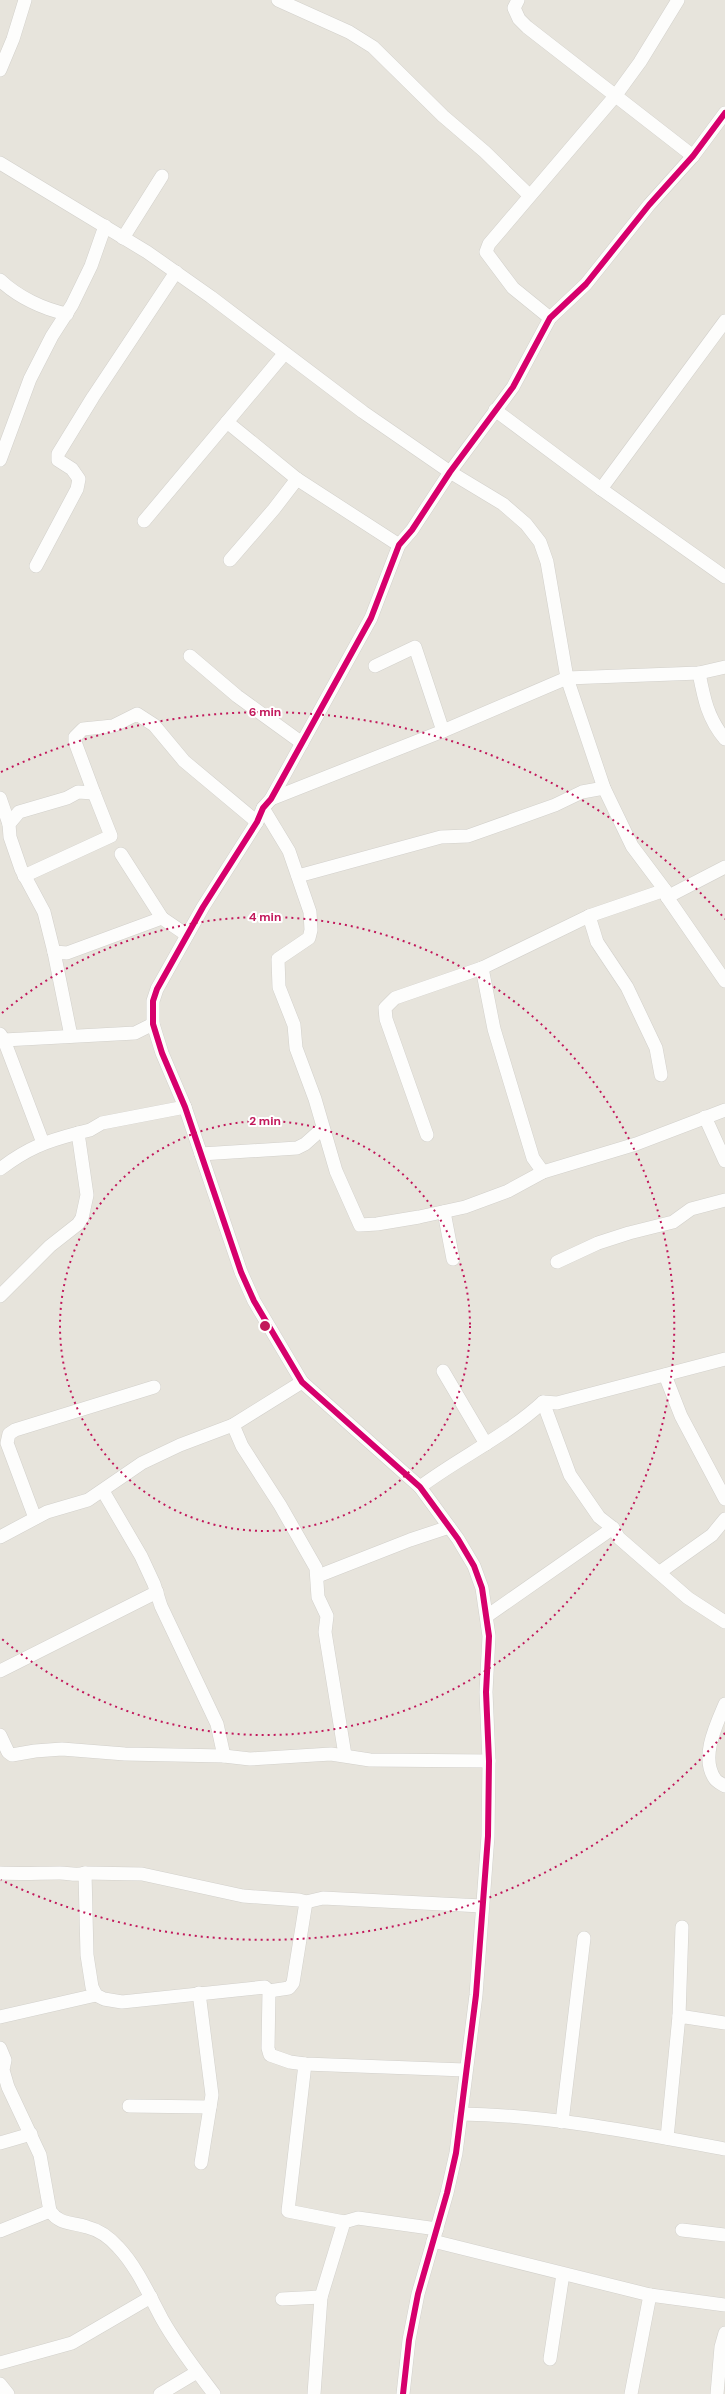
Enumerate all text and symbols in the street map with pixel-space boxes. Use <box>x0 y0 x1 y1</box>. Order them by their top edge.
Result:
text: 6 min <box>249 704 281 720</box>
text: 4 min <box>249 909 281 925</box>
text: 2 min <box>249 1113 281 1129</box>
centre of rings <box>258 1319 272 1333</box>

